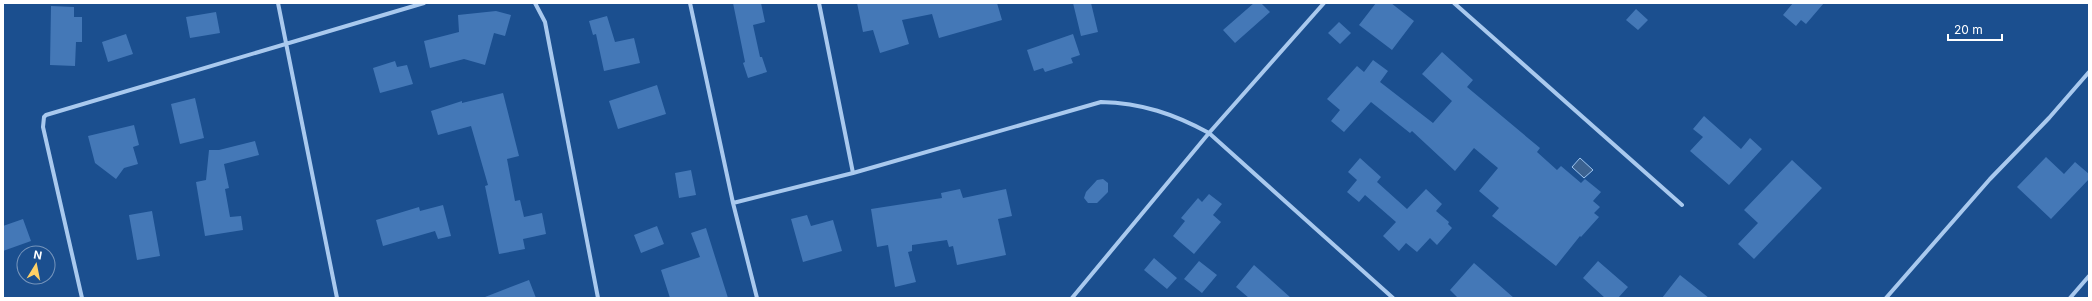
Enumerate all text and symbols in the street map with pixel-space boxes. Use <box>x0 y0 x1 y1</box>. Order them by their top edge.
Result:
scale bar <box>1948 16 2002 42</box>
text: 20 m <box>1954 22 1983 37</box>
north arrow <box>16 245 56 285</box>
text: N <box>32 248 43 263</box>

